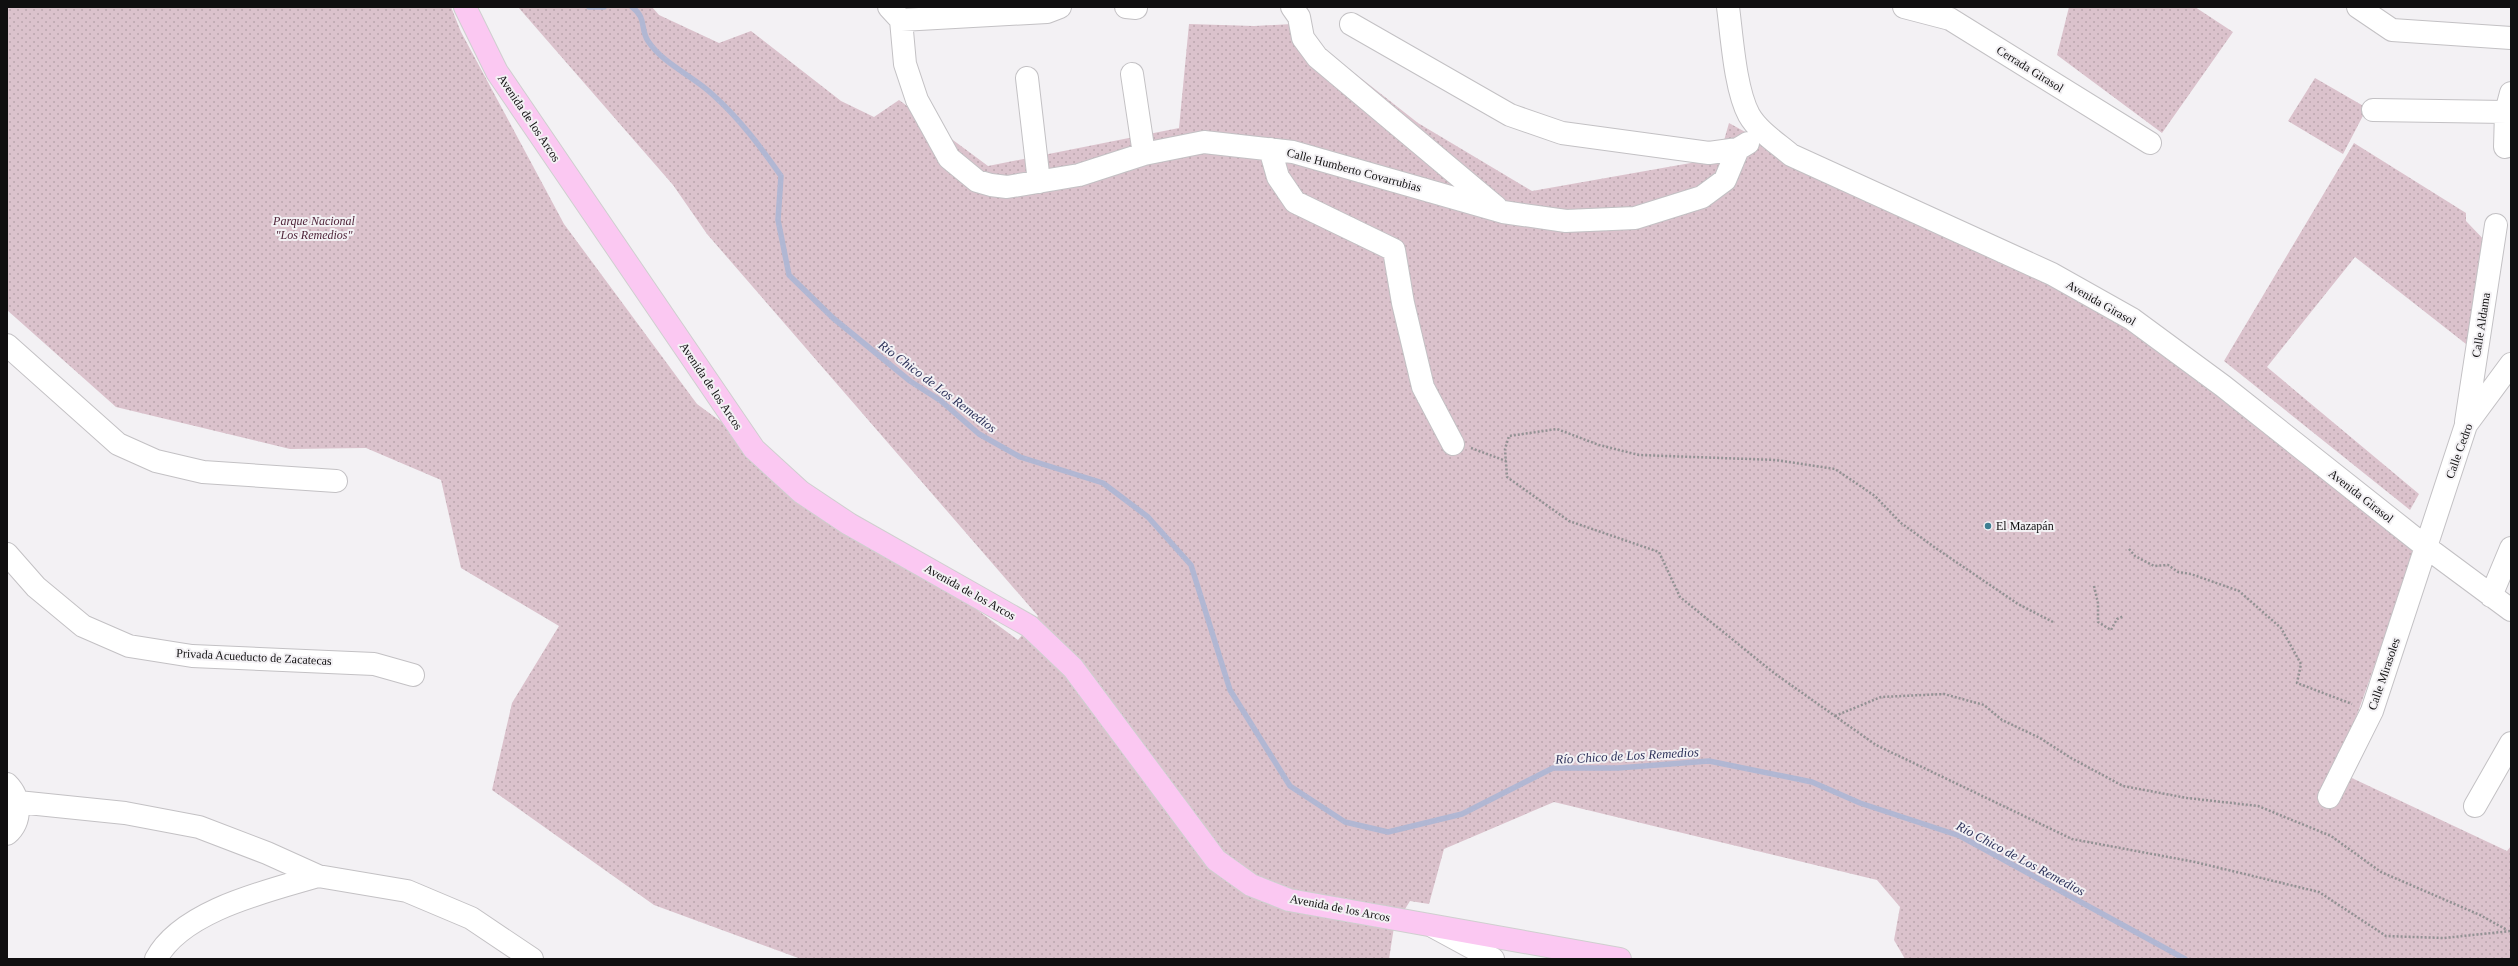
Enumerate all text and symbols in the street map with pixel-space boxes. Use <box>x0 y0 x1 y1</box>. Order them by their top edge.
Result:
street label: Cerrada Girasol <box>1994 43 2067 96</box>
street label: Avenida de los Arcos <box>495 72 564 165</box>
street label: Calle Humberto Covarrubias <box>1285 145 1423 195</box>
park label: Parque Nacional "Los Remedios" <box>272 214 356 242</box>
street label: Avenida Girasol <box>2064 277 2139 329</box>
street label: Calle Aldama <box>2469 291 2493 359</box>
water label: Río Chico de Los Remedios <box>875 337 1000 436</box>
street label: Avenida de los Arcos <box>677 340 746 433</box>
street label: Calle Cedro <box>2443 422 2475 480</box>
street label: Avenida Girasol <box>2326 466 2397 526</box>
place label: El Mazapán <box>1996 519 2054 533</box>
marker: El Mazapán <box>1983 521 1993 531</box>
street label: Avenida de los Arcos <box>922 561 1018 623</box>
street label: Calle Mirasoles <box>2365 636 2403 712</box>
street label: Privada Acueducto de Zacatecas <box>176 646 332 668</box>
water label: Río Chico de Los Remedios <box>1554 744 1699 767</box>
water label: Río Chico de Los Remedios <box>1953 818 2088 899</box>
street label: Avenida de los Arcos <box>1289 891 1392 925</box>

